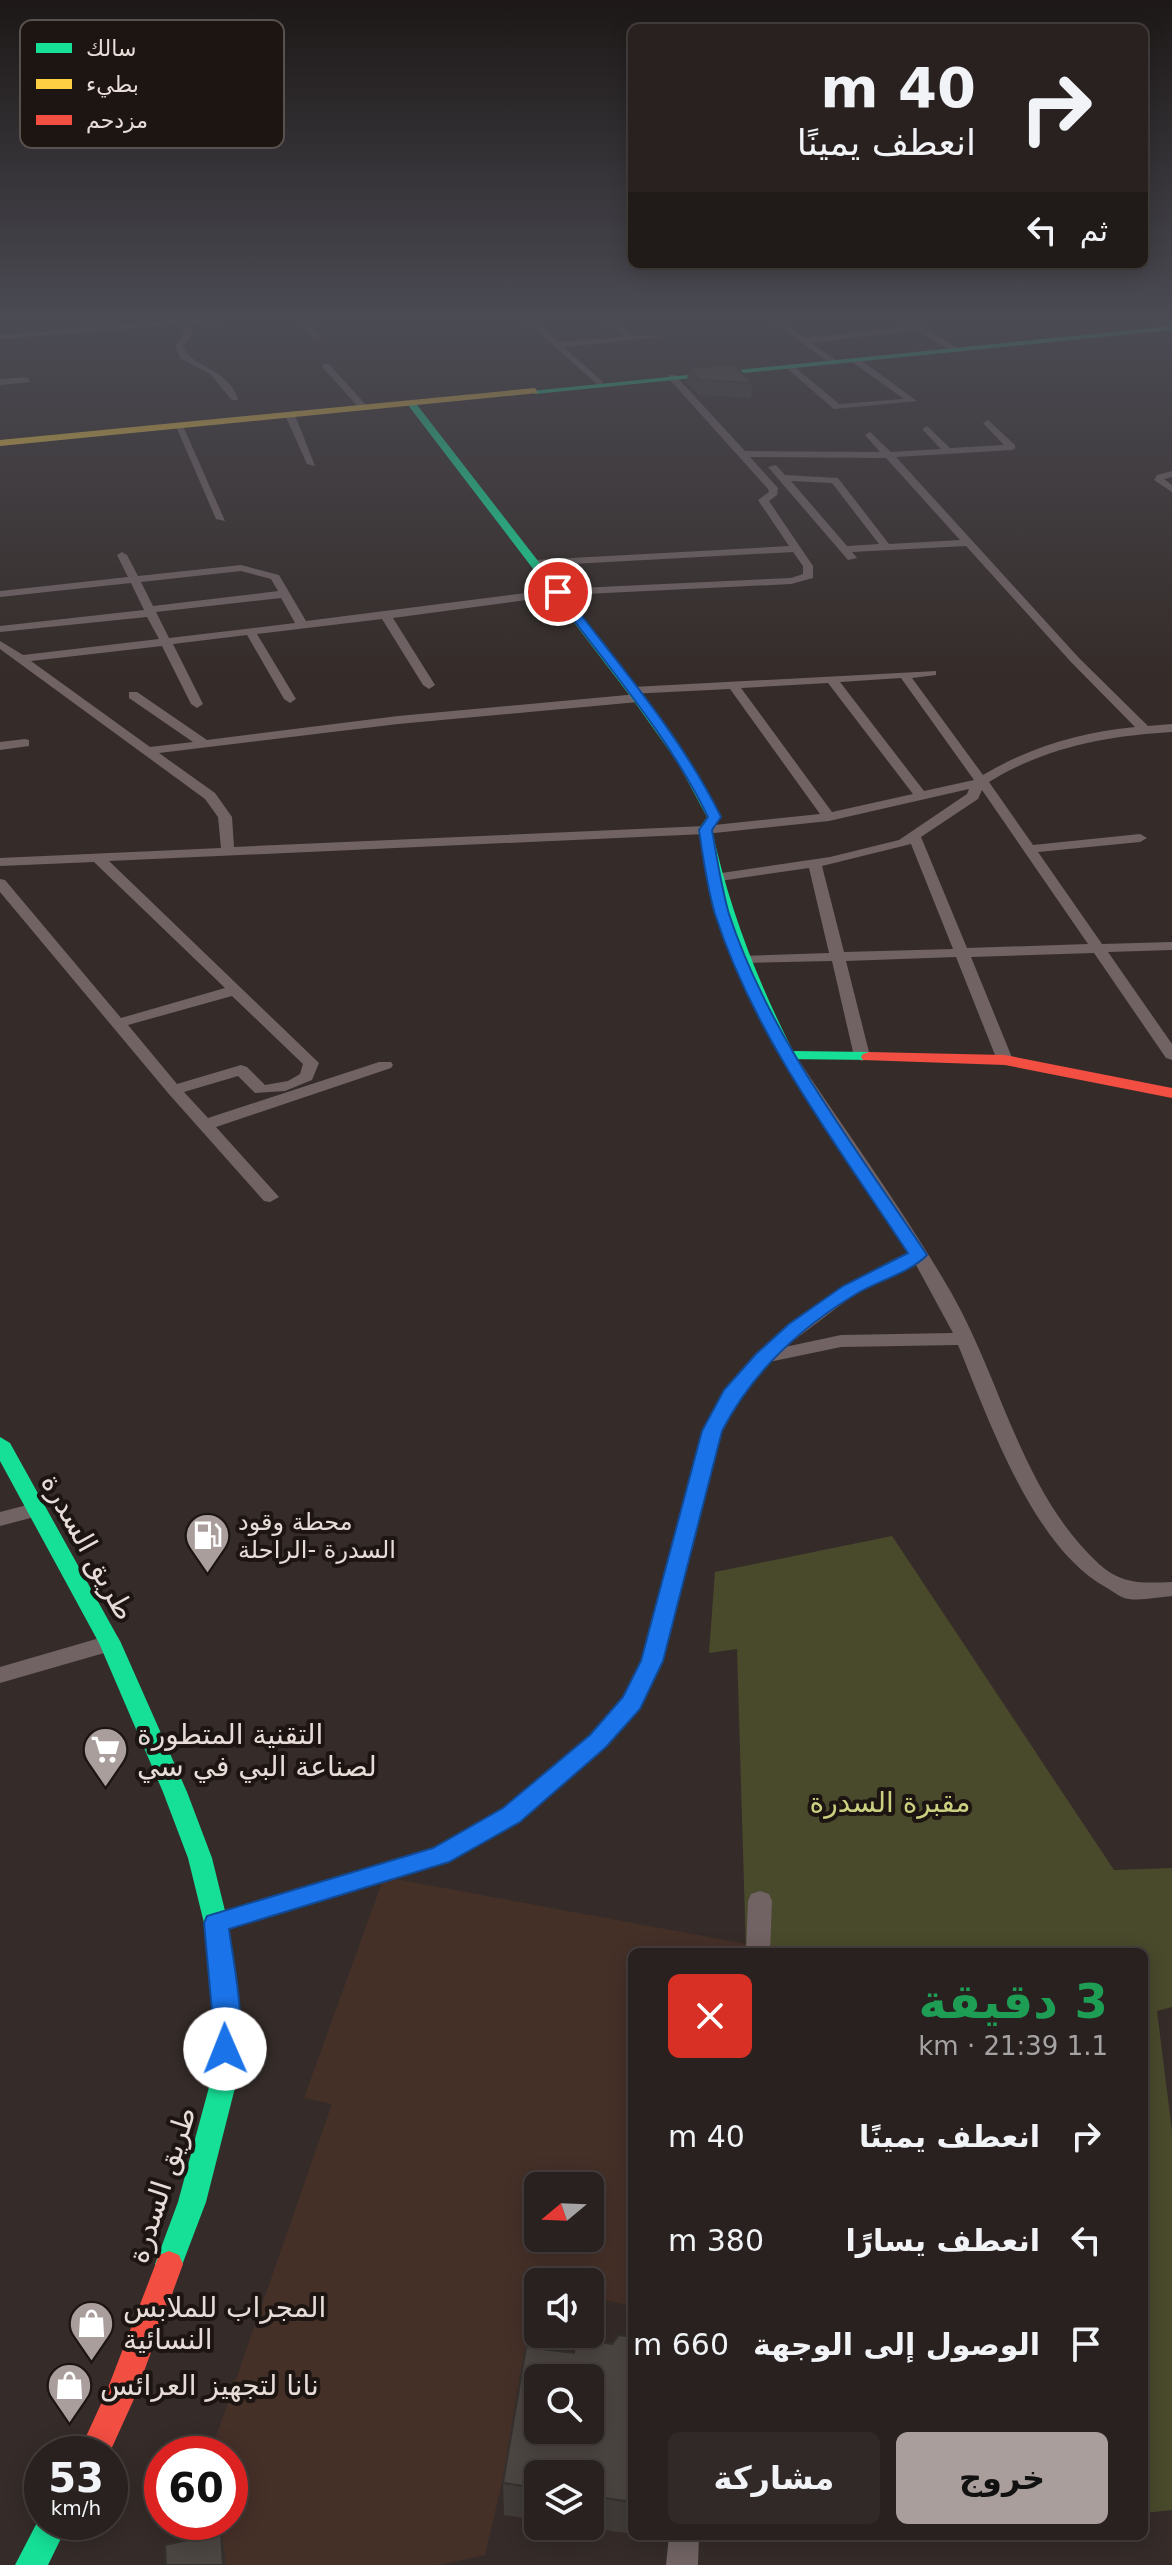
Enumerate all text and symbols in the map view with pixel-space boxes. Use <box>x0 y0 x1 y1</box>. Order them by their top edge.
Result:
legend <box>20 20 284 148</box>
text: سالك <box>86 36 136 61</box>
text: 40 m <box>820 55 976 120</box>
icon: right <box>1004 56 1108 160</box>
text: بطيء <box>86 72 139 98</box>
text: مزدحم <box>86 108 148 134</box>
text: انعطف يمينًا <box>797 122 976 163</box>
icon: left <box>1020 208 1064 252</box>
text: ثم <box>1080 213 1108 248</box>
pin <box>524 558 592 626</box>
icon: arrive <box>536 570 580 614</box>
street label: طريق السدرة <box>34 1468 142 1626</box>
place label: محطة وقود السدرة -الراحلة <box>238 1508 396 1564</box>
fuel station icon: محطة وقود السدرة -الراحلة <box>183 1512 231 1575</box>
place label: التقنية المتطورة لصناعة البي في سي <box>137 1718 377 1783</box>
supermarket icon: التقنية المتطورة لصناعة البي في سي <box>82 1726 130 1789</box>
park label: مقبرة السدرة <box>810 1786 970 1819</box>
text: 3 دقيقة <box>919 1973 1108 2029</box>
button: close <box>668 1974 752 2058</box>
position arrow <box>183 2007 267 2091</box>
text: 1.1 km · 21:39 <box>918 2031 1108 2061</box>
street label: طريق السدرة <box>121 2103 203 2267</box>
icon: right <box>1064 2114 1108 2158</box>
text: 40 m <box>668 2119 745 2154</box>
text: انعطف يمينًا <box>859 2119 1040 2154</box>
north arrow <box>524 2172 604 2252</box>
map controls <box>524 2172 604 2540</box>
icon: left <box>1064 2218 1108 2262</box>
text: 380 m <box>668 2223 764 2258</box>
text: انعطف يسارًا <box>846 2223 1040 2258</box>
button: sound <box>524 2268 604 2348</box>
place label: المجراب للملابس النسائية <box>123 2291 326 2356</box>
shop icon: المجراب للملابس النسائية <box>68 2299 116 2362</box>
icon: arrive <box>1064 2322 1108 2366</box>
text: 660 m <box>633 2327 729 2362</box>
text: الوصول إلى الوجهة <box>753 2327 1040 2362</box>
shop icon: نانا لتجهيز العرائس <box>45 2361 93 2424</box>
button: search <box>524 2364 604 2444</box>
place label: نانا لتجهيز العرائس <box>100 2369 319 2402</box>
button: مشاركة <box>668 2432 880 2524</box>
button: خروج <box>896 2432 1108 2524</box>
speed limit sign: 60 <box>144 2436 248 2540</box>
text: 53 <box>48 2455 104 2501</box>
button: layers <box>524 2460 604 2540</box>
text: km/h <box>51 2496 101 2520</box>

